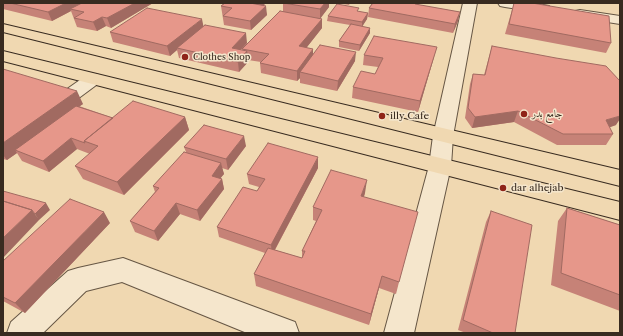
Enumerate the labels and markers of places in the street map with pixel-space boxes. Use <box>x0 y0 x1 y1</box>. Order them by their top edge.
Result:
marker: Clothes Shop <box>180 52 190 62</box>
place label: Clothes Shop <box>193 52 250 62</box>
place label: جامع بدر <box>532 108 562 120</box>
marker: جامع بدر <box>519 109 529 119</box>
place label: illy Cafe <box>390 110 429 122</box>
marker: illy Cafe <box>377 111 387 121</box>
place label: dar alhejab <box>511 182 563 194</box>
marker: dar alhejab <box>498 183 508 193</box>

